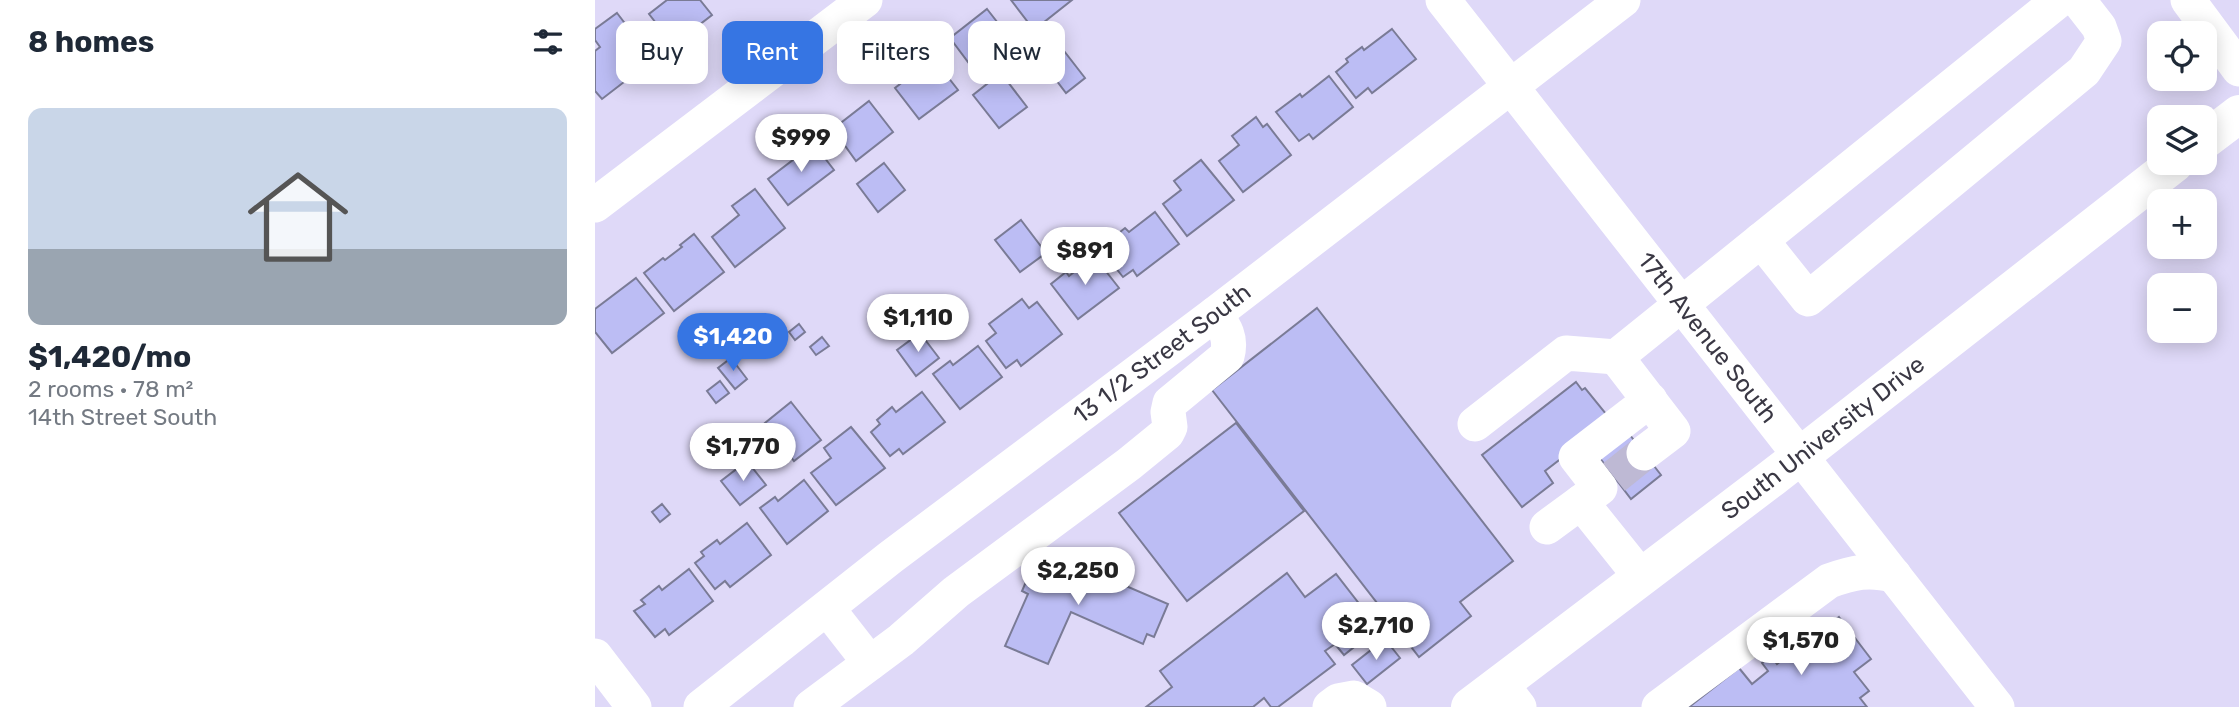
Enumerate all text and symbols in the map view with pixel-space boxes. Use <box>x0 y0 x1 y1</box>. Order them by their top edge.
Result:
chip: Buy <box>616 21 708 84</box>
chip: Rent <box>722 21 823 84</box>
chip: Filters <box>837 21 954 84</box>
chip: New <box>968 21 1065 84</box>
map controls <box>2147 21 2217 343</box>
button: locate <box>2147 21 2217 91</box>
icon: filters <box>529 23 567 61</box>
text: 8 homes <box>28 24 154 60</box>
button: layers <box>2147 105 2217 175</box>
pin: $999 <box>760 114 842 174</box>
text: $999 <box>771 123 831 151</box>
icon: home <box>235 154 361 280</box>
button: + <box>2147 189 2217 259</box>
pin: $891 <box>1044 228 1126 287</box>
text: $891 <box>1056 236 1114 264</box>
street label: 17th Avenue South <box>1632 247 1783 429</box>
button: − <box>2147 273 2217 343</box>
street label: 13 1/2 Street South <box>1068 278 1256 429</box>
pin: $1,110 <box>861 294 975 354</box>
text: $1,110 <box>883 303 953 331</box>
pin: $1,420 <box>676 314 790 373</box>
text: $1,420 <box>693 322 773 350</box>
text: $1,420/mo <box>28 339 191 375</box>
street label: South University Drive <box>1716 350 1930 525</box>
text: 2 rooms · 78 m² <box>28 375 193 403</box>
text: 14th Street South <box>28 403 217 431</box>
pin: $1,770 <box>686 424 800 483</box>
text: $1,770 <box>706 432 780 460</box>
pin: $2,250 <box>1021 548 1135 607</box>
text: $2,250 <box>1037 556 1119 584</box>
pin: $2,710 <box>1319 602 1433 662</box>
text: $2,710 <box>1338 611 1414 639</box>
pin: $1,570 <box>1744 618 1858 677</box>
text: $1,570 <box>1763 626 1839 654</box>

